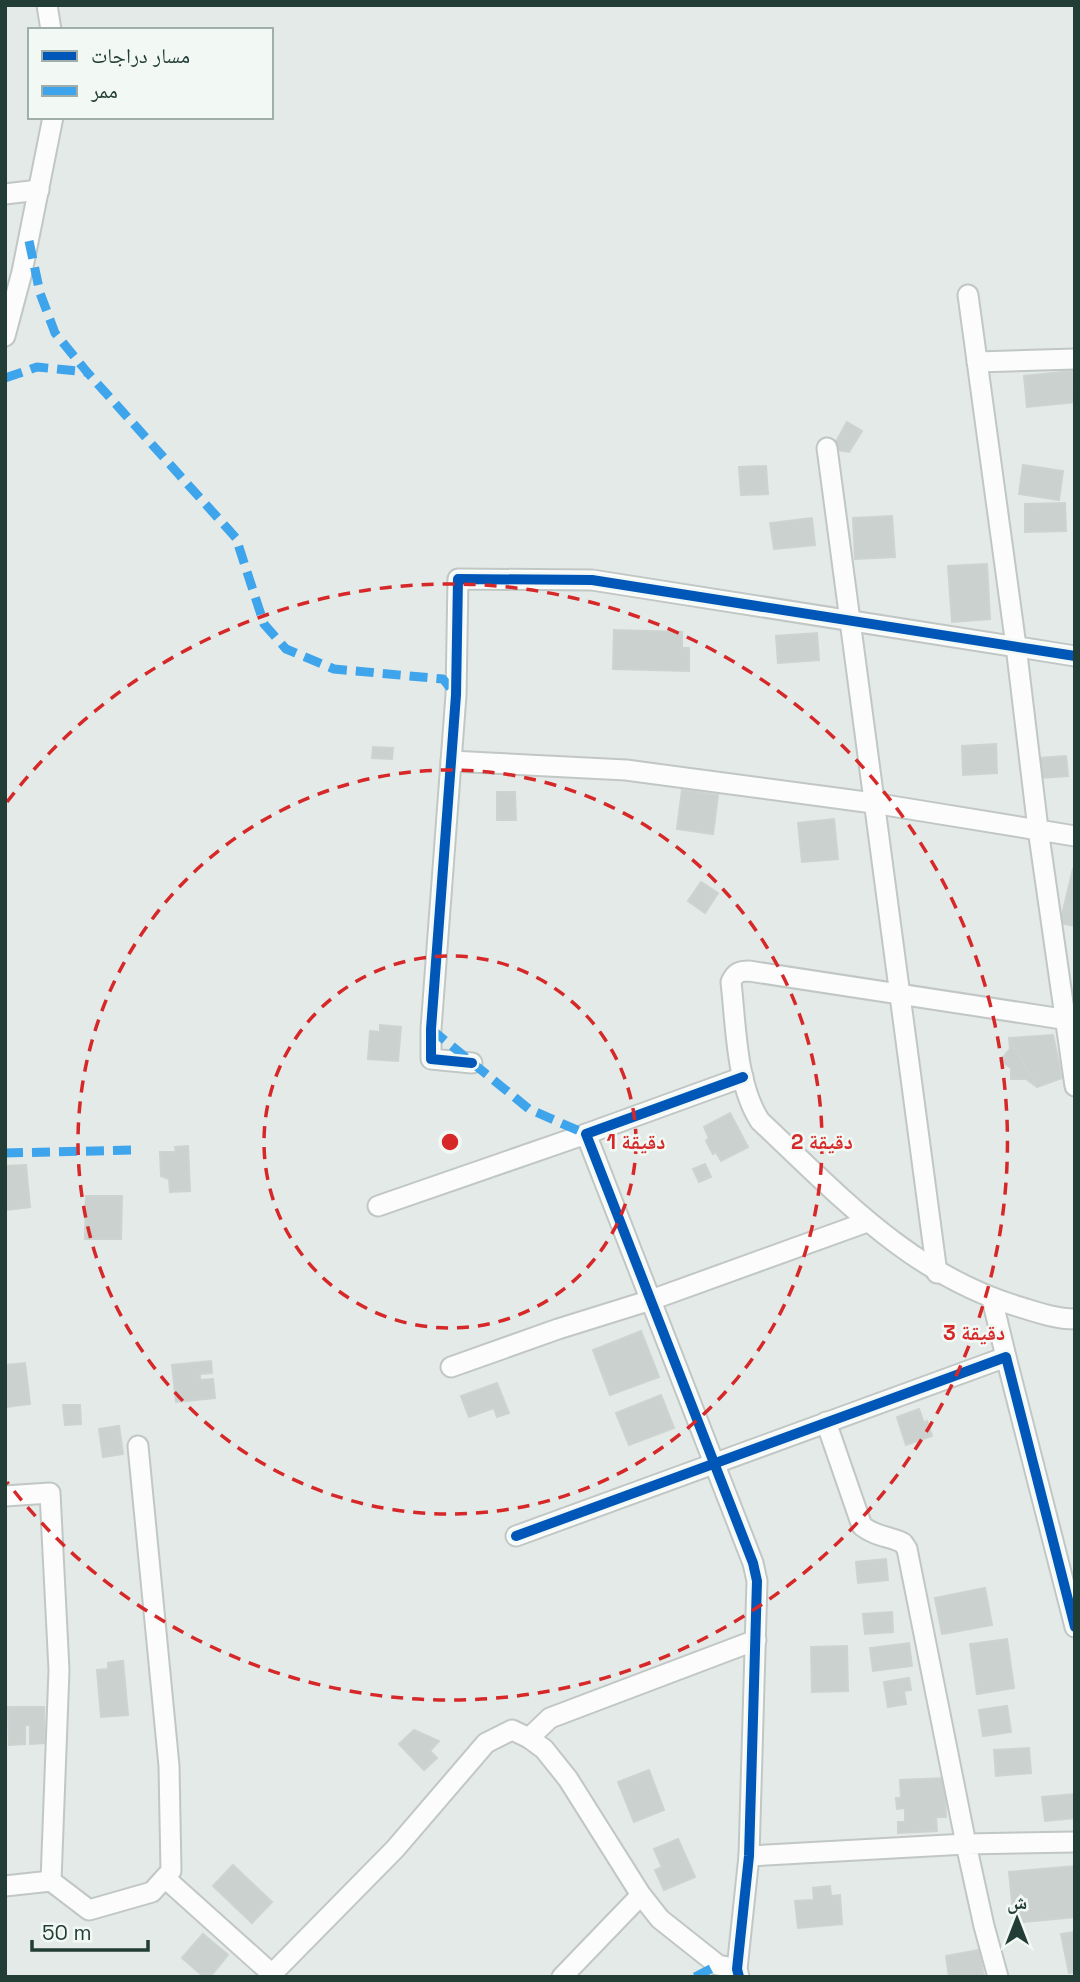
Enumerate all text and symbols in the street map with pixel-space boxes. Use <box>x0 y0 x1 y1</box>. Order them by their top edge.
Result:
legend <box>28 28 273 119</box>
text: مسار دراجات <box>91 42 190 69</box>
text: ممر <box>90 77 118 104</box>
text: 1 دقيقة <box>607 1128 665 1155</box>
text: 2 دقيقة <box>791 1128 853 1155</box>
centre of rings <box>438 1130 462 1154</box>
text: 3 دقيقة <box>943 1319 1005 1346</box>
north arrow <box>982 1884 1052 1954</box>
text: ش <box>1007 1890 1027 1915</box>
scale bar <box>32 1909 147 1953</box>
text: 50 m <box>42 1919 92 1946</box>

